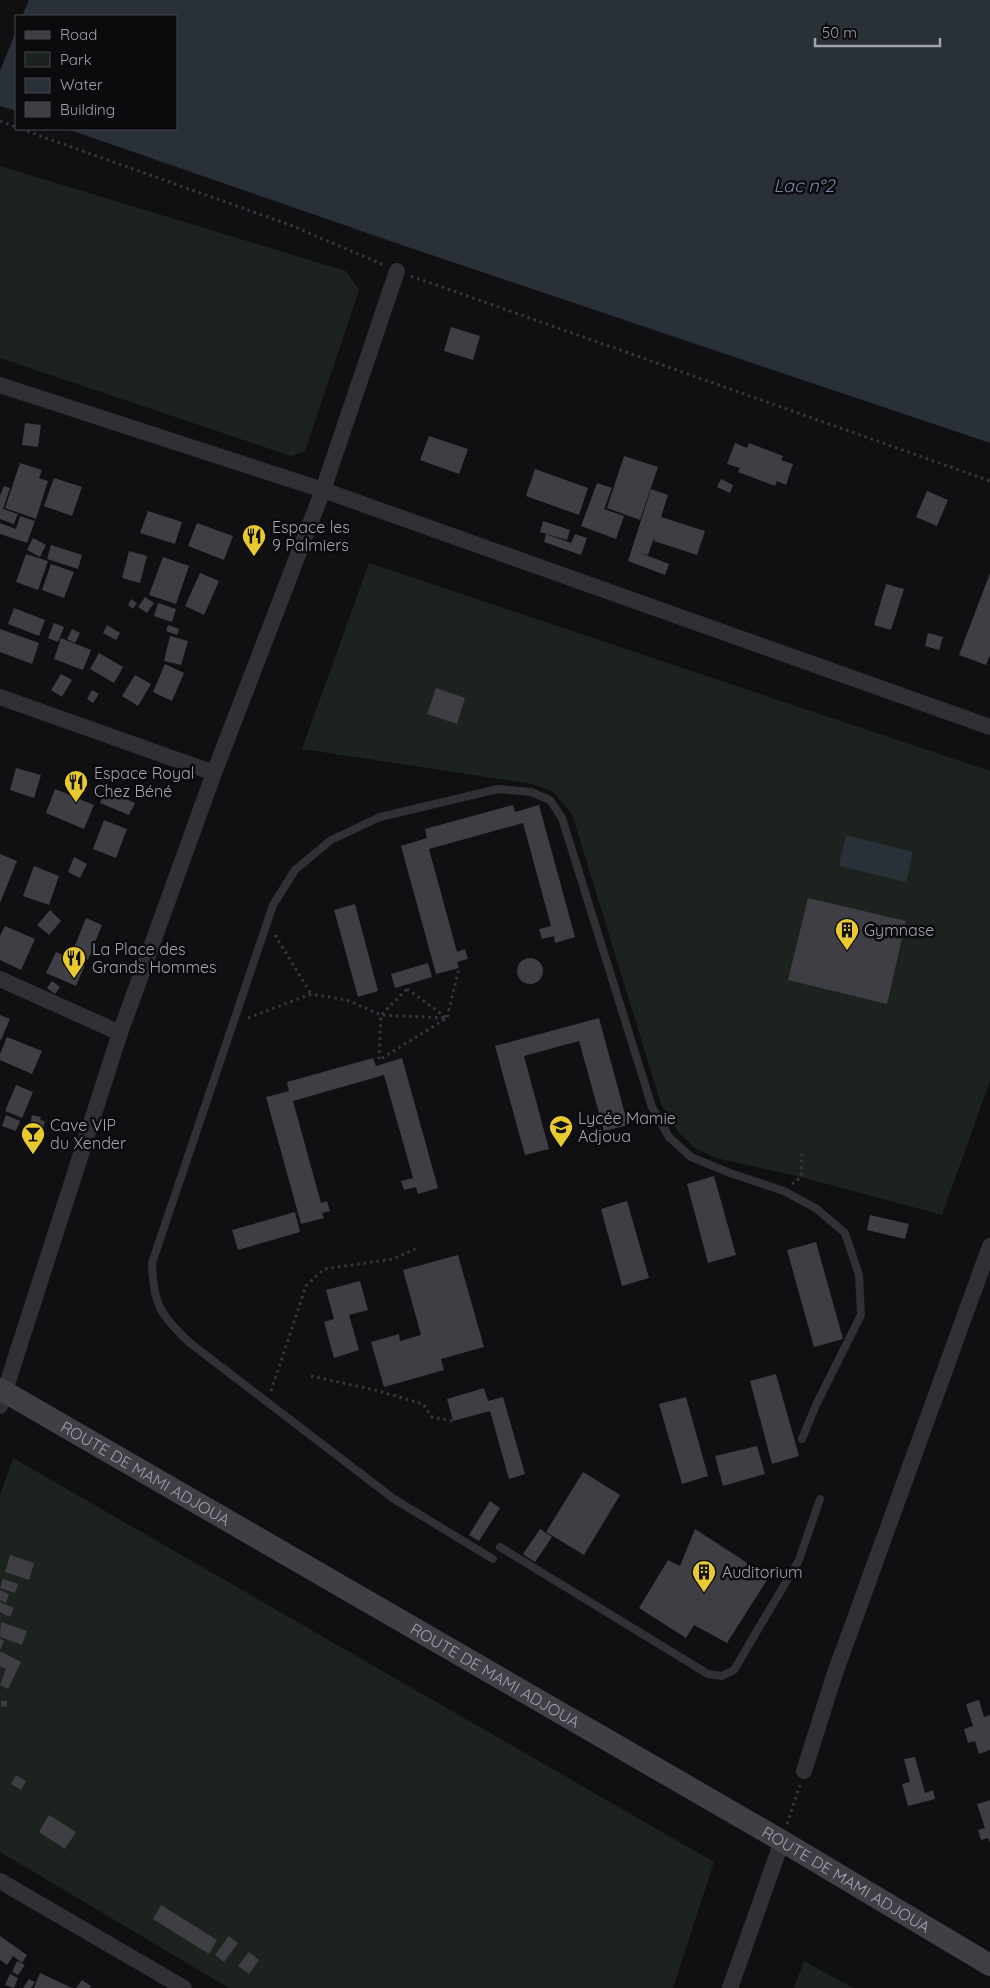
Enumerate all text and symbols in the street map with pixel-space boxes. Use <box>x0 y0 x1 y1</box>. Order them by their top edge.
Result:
legend <box>15 15 178 130</box>
scale bar <box>815 15 940 47</box>
text: 50 m <box>822 23 857 42</box>
text: Road <box>60 25 97 44</box>
text: Park <box>60 50 92 69</box>
text: Water <box>60 75 103 94</box>
text: Building <box>60 100 115 119</box>
water label: Lac n°2 <box>773 174 837 197</box>
place label: Espace les 9 Palmiers <box>272 517 350 555</box>
restaurant icon: Espace les 9 Palmiers <box>241 523 267 557</box>
place label: Espace Royal Chez Béné <box>94 763 194 801</box>
restaurant icon: Espace Royal Chez Béné <box>63 769 89 803</box>
building icon: Gymnase <box>834 917 860 951</box>
place label: Gymnase <box>864 920 934 940</box>
place label: La Place des Grands Hommes <box>92 939 217 977</box>
restaurant icon: La Place des Grands Hommes <box>61 945 87 979</box>
place label: Lycée Mamie Adjoua <box>578 1108 676 1146</box>
school or university icon: Lycée Mamie Adjoua <box>548 1114 574 1148</box>
place label: Cave VIP du Xender <box>50 1115 126 1153</box>
bar icon: Cave VIP du Xender <box>20 1121 46 1155</box>
street label: ROUTE DE MAMI ADJOUA <box>57 1416 234 1530</box>
building icon: Auditorium <box>691 1559 717 1593</box>
place label: Auditorium <box>722 1562 803 1582</box>
street label: ROUTE DE MAMI ADJOUA <box>407 1618 583 1732</box>
street label: ROUTE DE MAMI ADJOUA <box>759 1822 934 1937</box>

